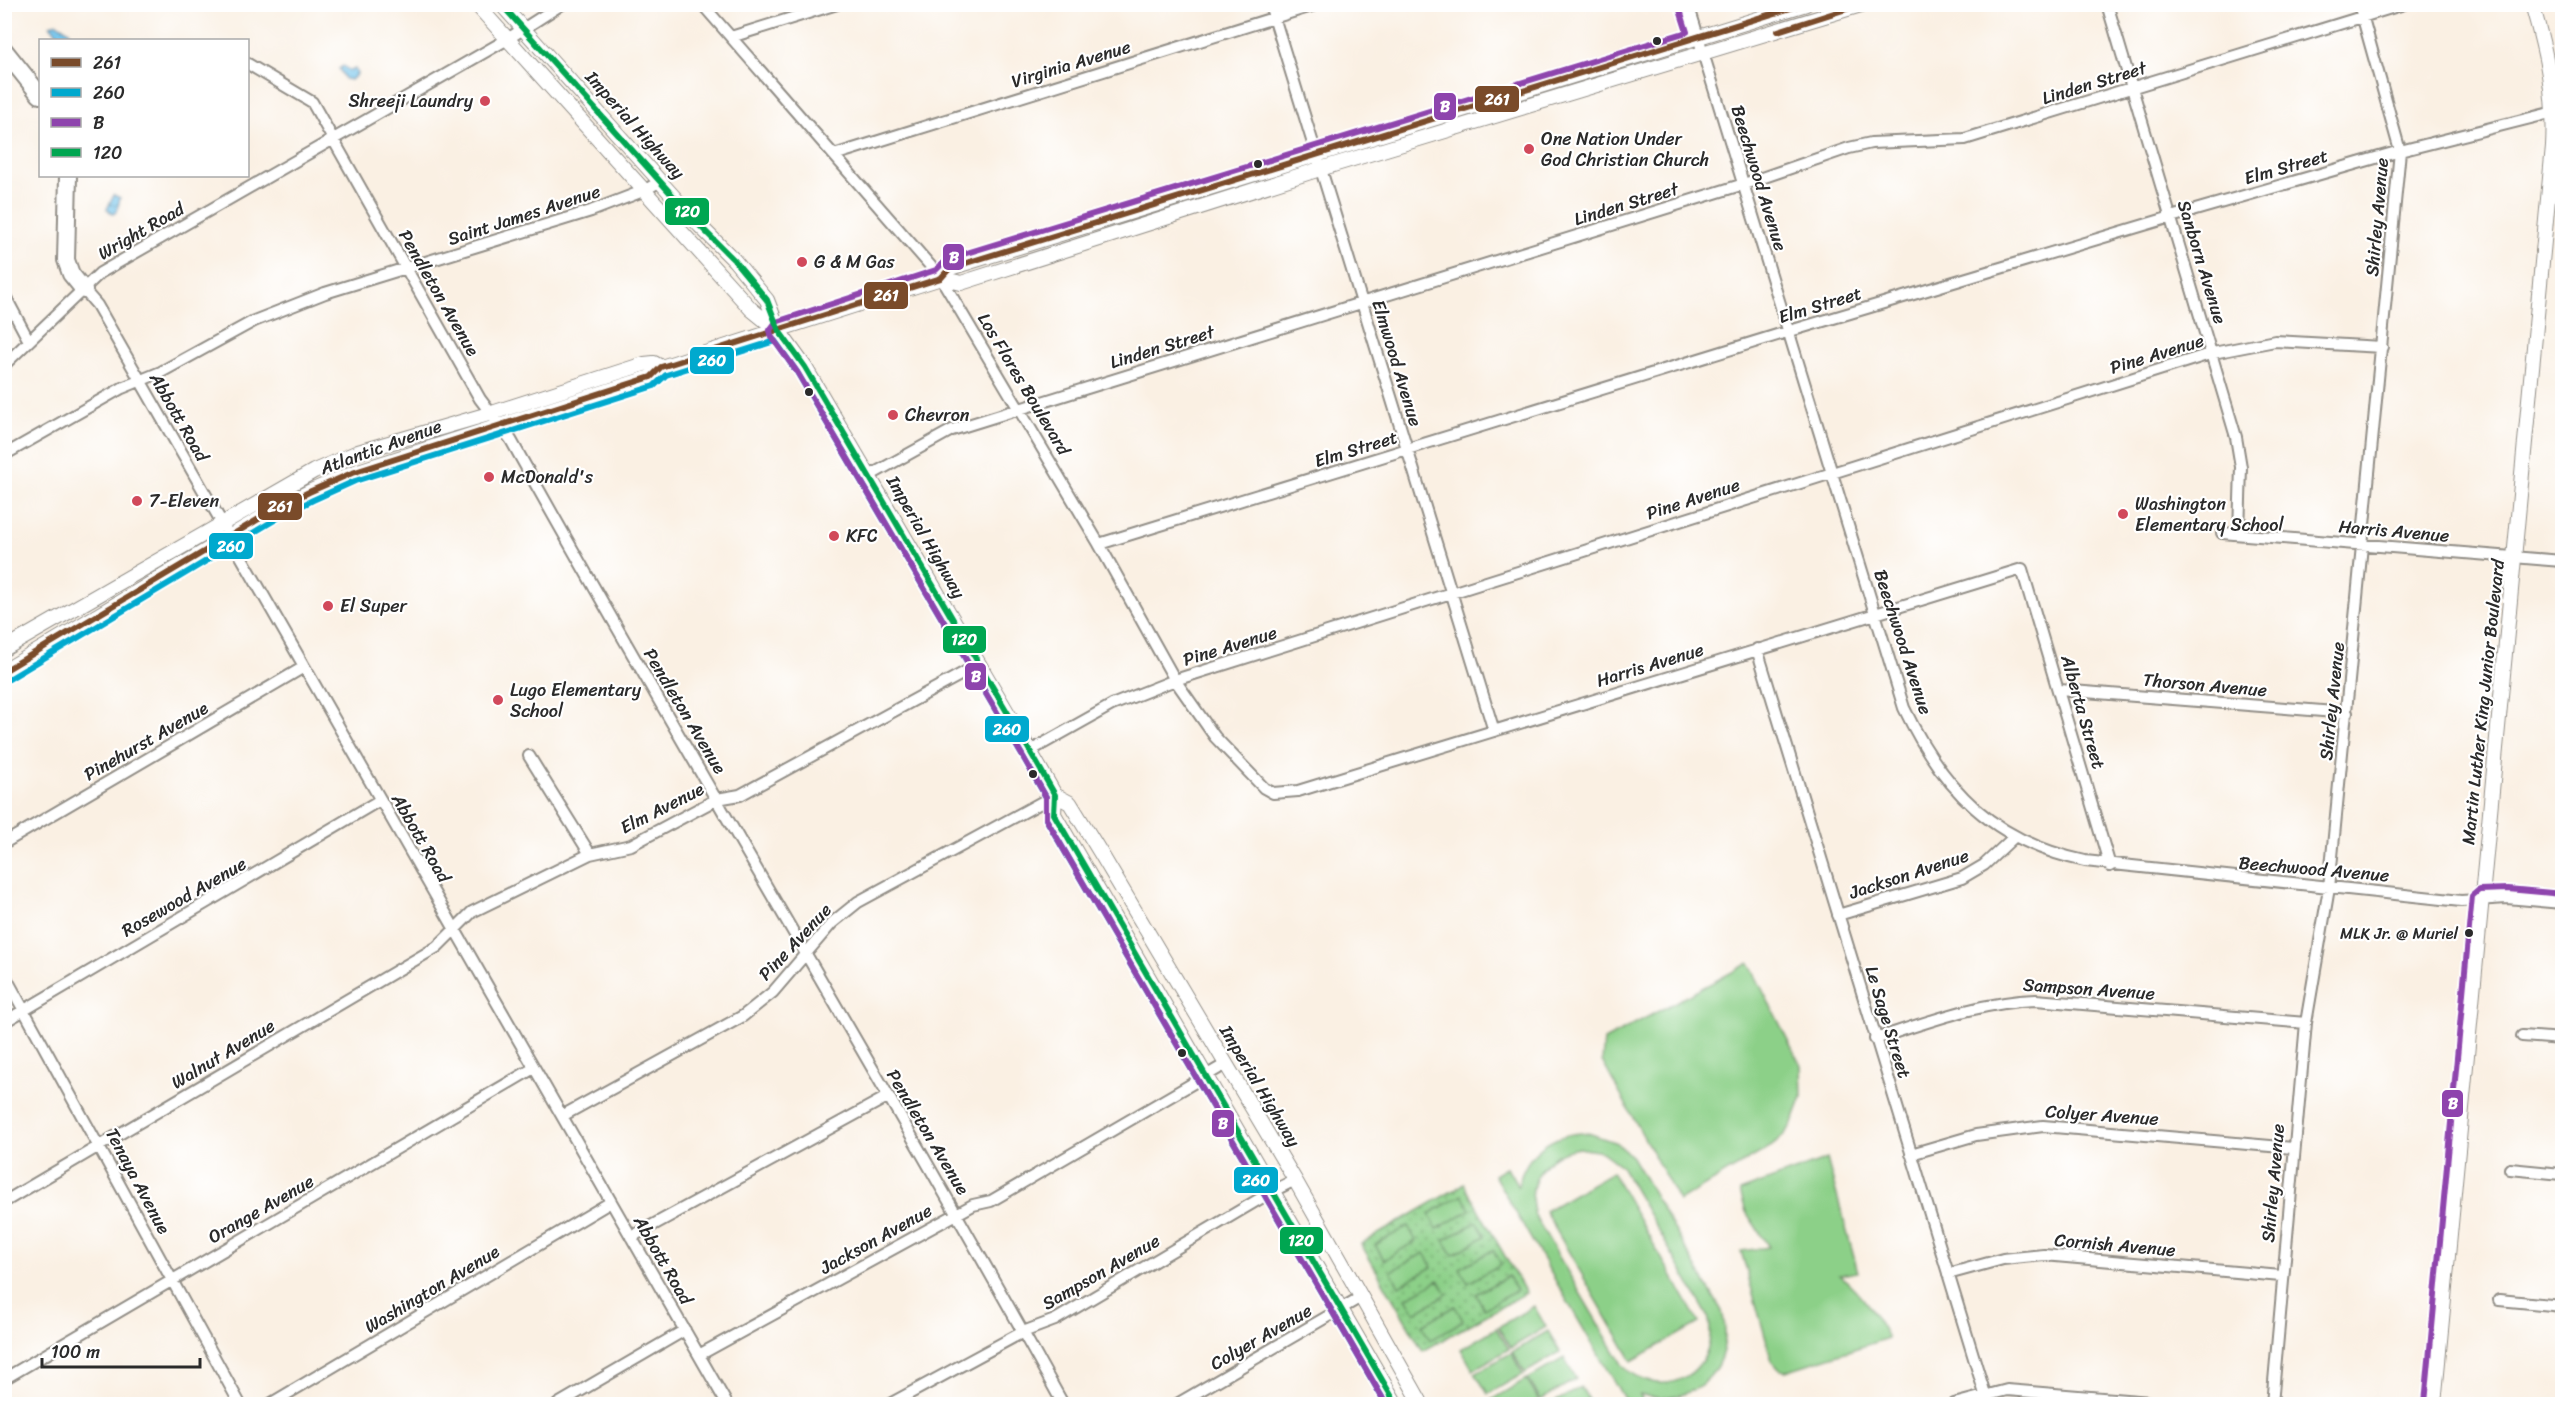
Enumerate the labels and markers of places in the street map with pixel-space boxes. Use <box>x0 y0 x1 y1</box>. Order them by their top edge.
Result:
unlabelled marker <box>1651 35 1663 47</box>
place label: Shreeji Laundry <box>349 85 474 117</box>
marker: Shreeji Laundry <box>478 94 492 108</box>
place label: One Nation Under God Christian Church <box>1541 123 1709 176</box>
marker: One Nation Under God Christian Church <box>1522 142 1536 156</box>
unlabelled marker <box>1252 158 1264 170</box>
place label: G & M Gas <box>814 246 895 278</box>
marker: G & M Gas <box>795 255 809 269</box>
unlabelled marker <box>803 386 815 398</box>
place label: Chevron <box>905 399 970 431</box>
marker: Chevron <box>886 408 900 422</box>
place label: McDonald's <box>501 461 594 493</box>
marker: McDonald's <box>482 470 496 484</box>
place label: 7-Eleven <box>149 485 220 517</box>
place label: Washington Elementary School <box>2135 488 2284 541</box>
marker: 7-Eleven <box>130 494 144 508</box>
marker: Washington Elementary School <box>2116 507 2130 521</box>
place label: KFC <box>846 520 878 552</box>
marker: KFC <box>827 529 841 543</box>
place label: El Super <box>340 590 409 622</box>
marker: El Super <box>321 599 335 613</box>
place label: Lugo Elementary School <box>510 674 642 727</box>
marker: Lugo Elementary School <box>491 693 505 707</box>
unlabelled marker <box>1027 768 1039 780</box>
place label: MLK Jr. @ Muriel <box>2340 919 2458 948</box>
marker: MLK Jr. @ Muriel <box>2463 927 2475 939</box>
unlabelled marker <box>1176 1047 1188 1059</box>

